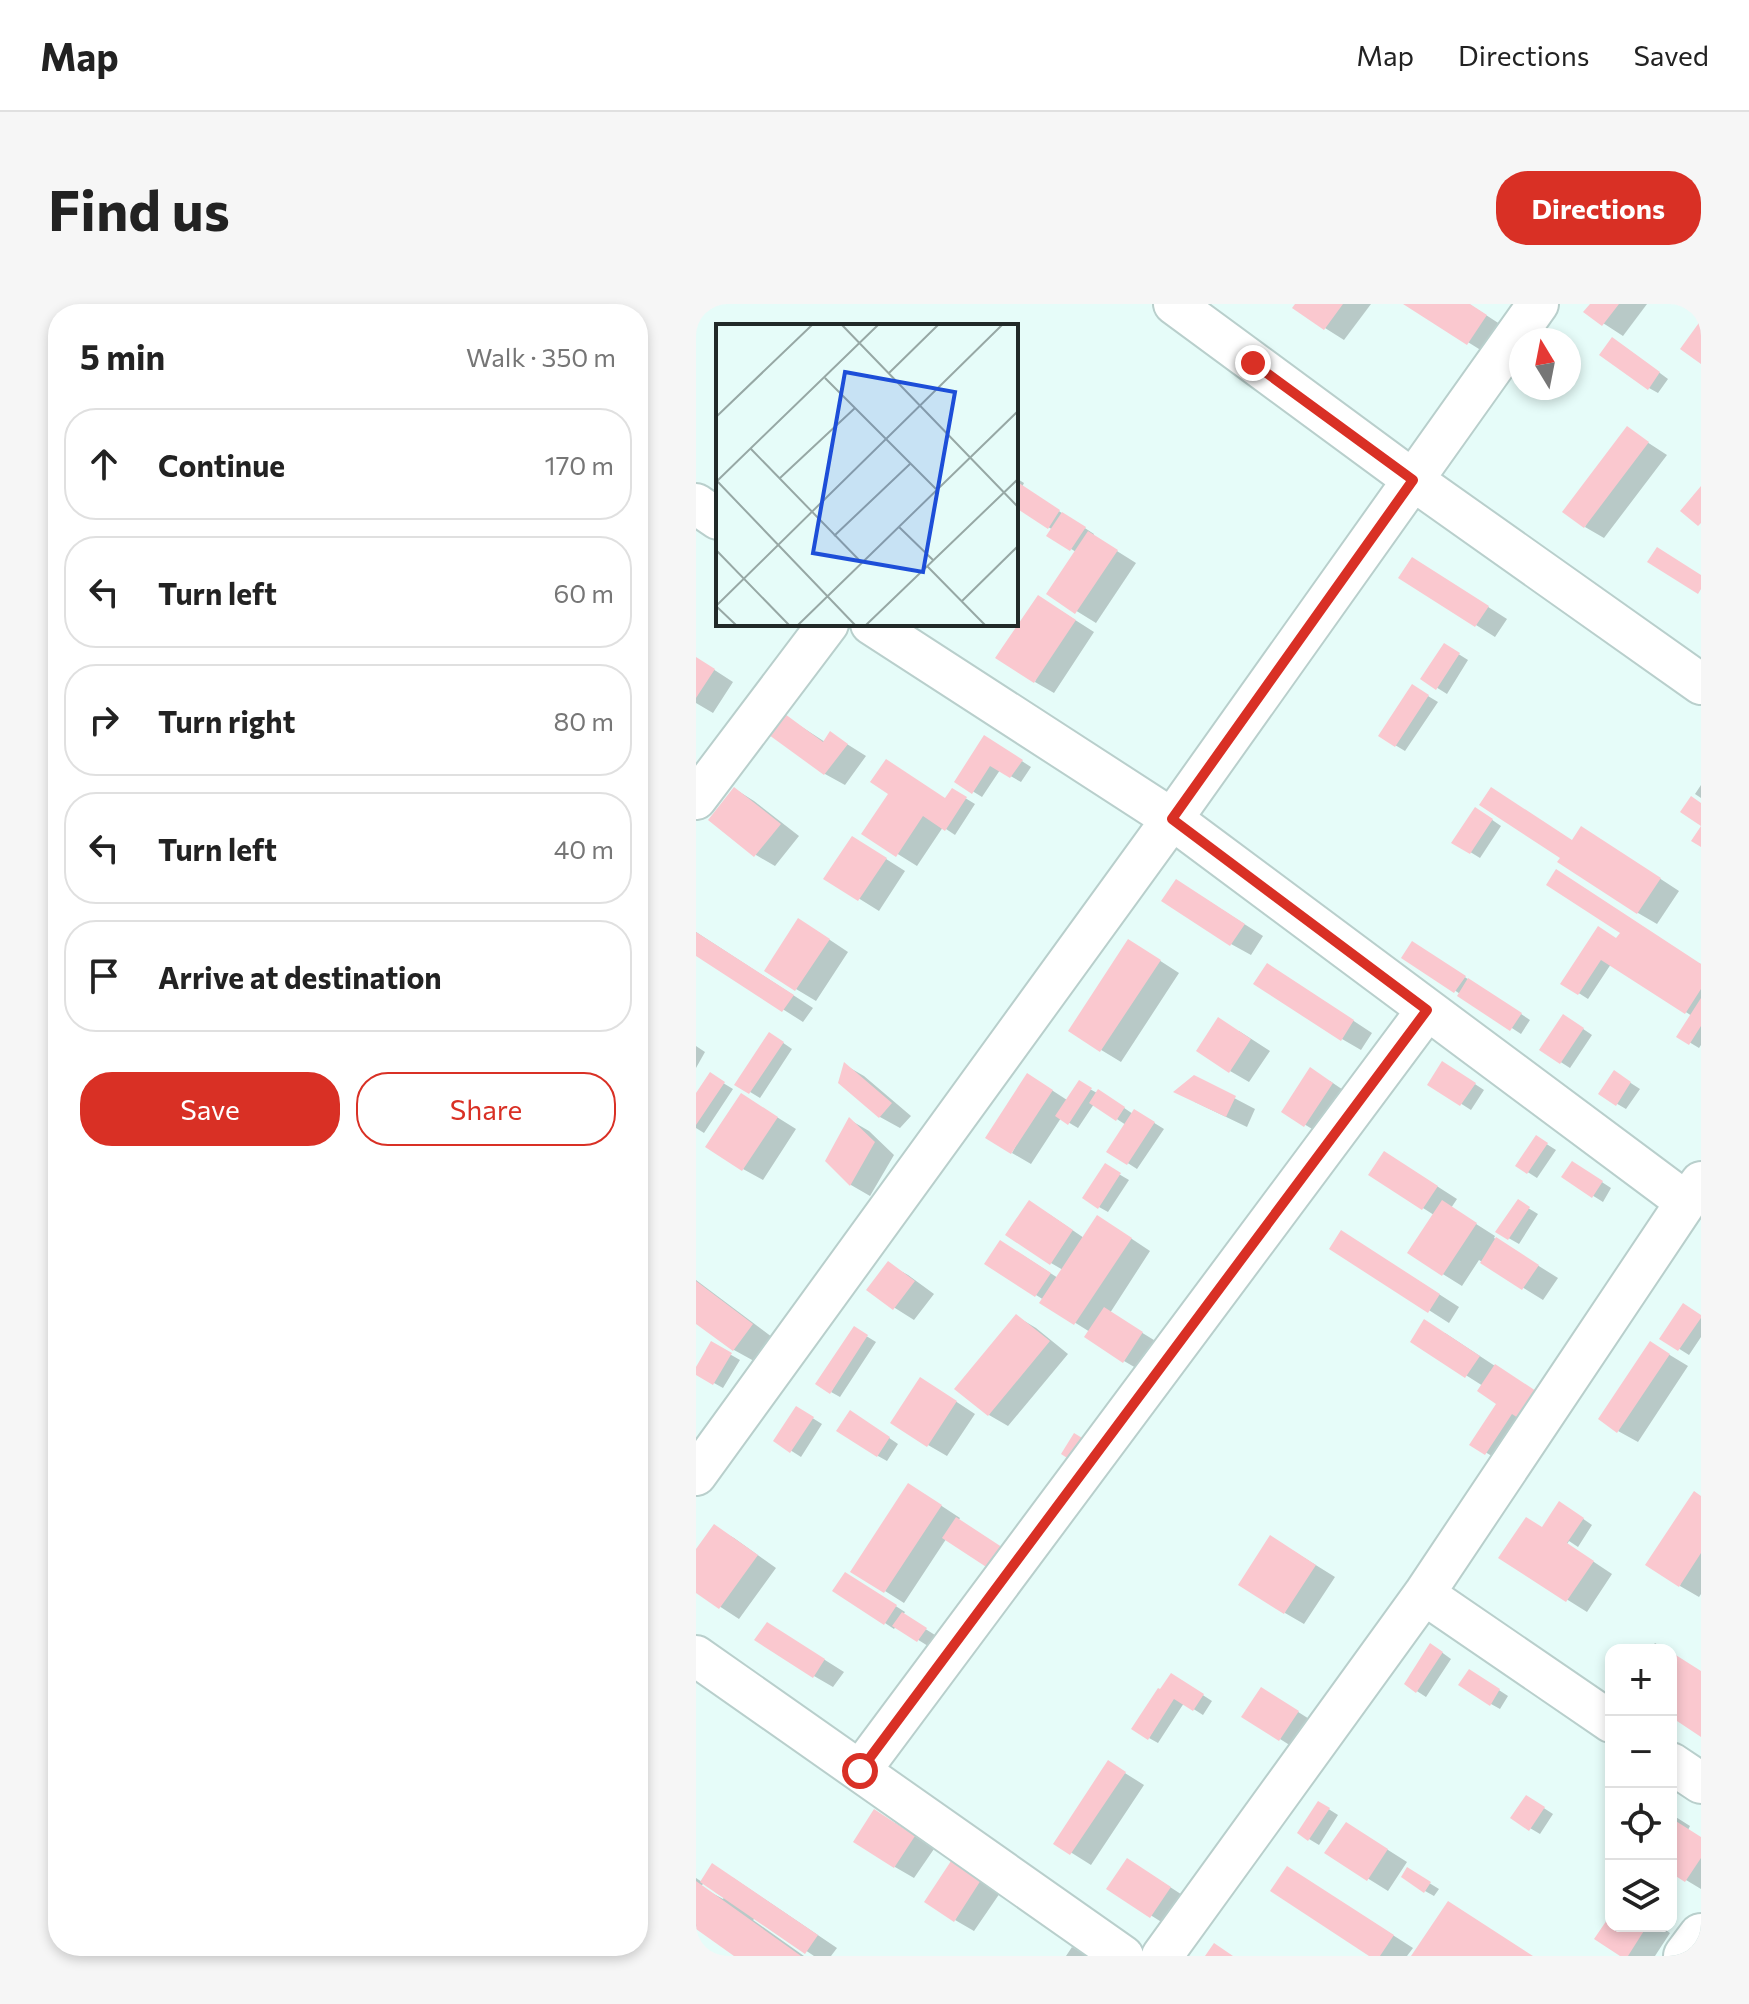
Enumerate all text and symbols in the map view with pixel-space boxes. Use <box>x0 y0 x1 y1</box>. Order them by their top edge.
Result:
text: Map <box>40 32 119 79</box>
text: Map <box>1356 38 1414 72</box>
text: Directions <box>1458 38 1589 72</box>
text: Saved <box>1633 38 1709 72</box>
button: Directions <box>1496 171 1701 245</box>
text: Find us <box>48 174 230 243</box>
inset map <box>716 324 1018 626</box>
north arrow <box>1509 328 1581 400</box>
text: 5 min <box>80 335 165 377</box>
text: Walk · 350 m <box>466 341 616 372</box>
route end <box>1235 345 1271 381</box>
icon: ahead <box>82 442 126 486</box>
text: Continue <box>158 446 285 483</box>
text: 170 m <box>545 449 614 480</box>
icon: left <box>82 570 126 614</box>
text: Turn left <box>158 574 277 611</box>
text: 60 m <box>554 577 614 608</box>
icon: right <box>82 698 126 742</box>
text: Turn right <box>158 702 295 739</box>
text: 80 m <box>554 705 614 736</box>
icon: left <box>82 826 126 870</box>
text: Turn left <box>158 830 277 867</box>
text: 40 m <box>554 833 614 864</box>
icon: arrive <box>82 954 126 998</box>
text: Arrive at destination <box>158 958 442 995</box>
button: Save <box>80 1072 340 1146</box>
button: Share <box>356 1072 616 1146</box>
map controls <box>1605 1644 1677 1932</box>
button: + <box>1605 1644 1677 1716</box>
button: − <box>1605 1716 1677 1788</box>
route start <box>842 1753 878 1789</box>
button: locate <box>1605 1788 1677 1860</box>
button: layers <box>1605 1860 1677 1932</box>

